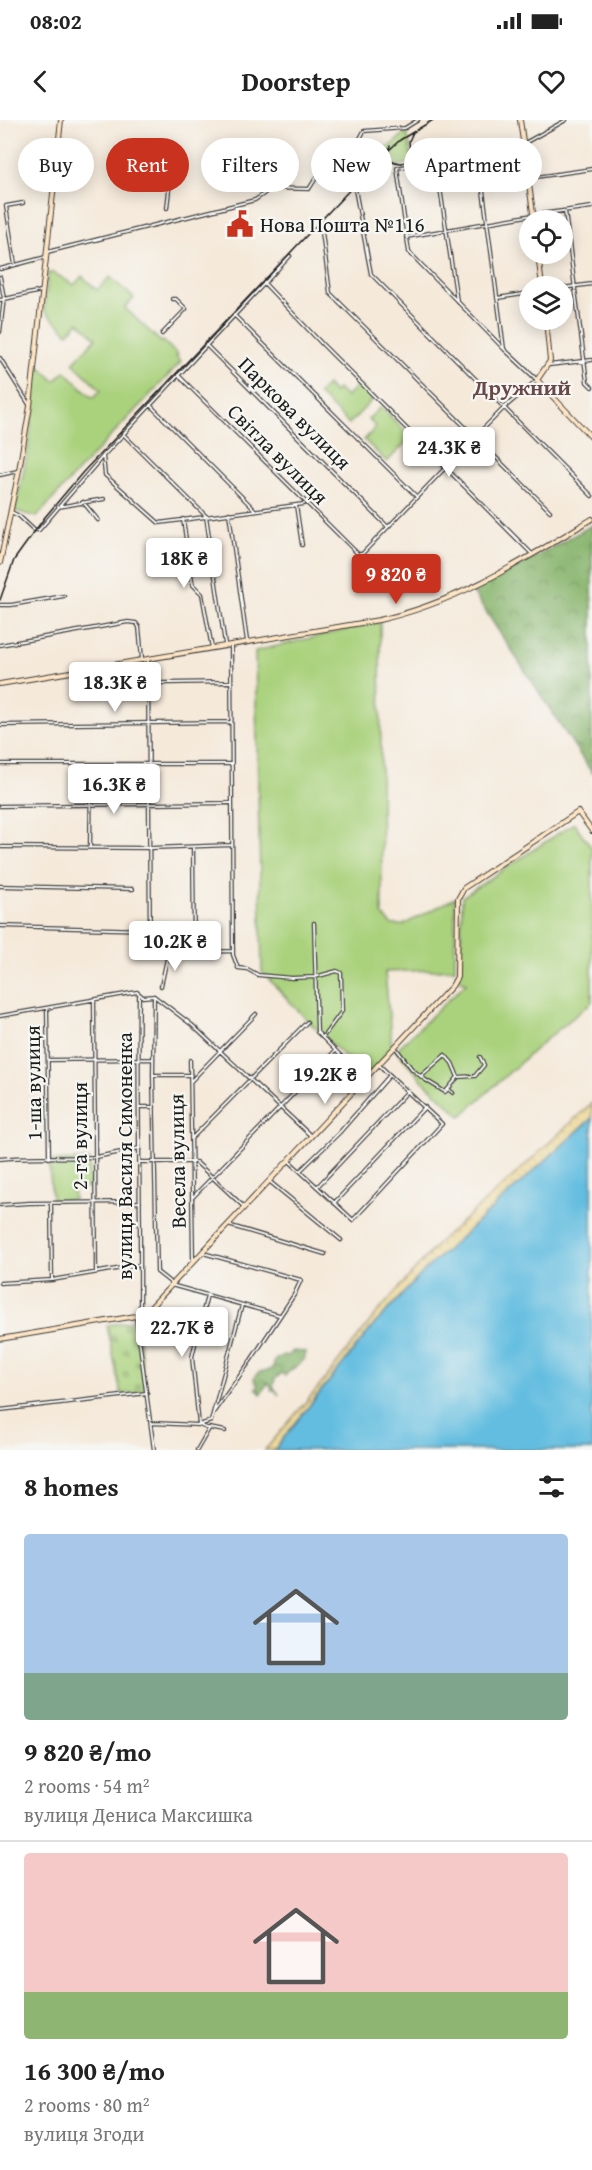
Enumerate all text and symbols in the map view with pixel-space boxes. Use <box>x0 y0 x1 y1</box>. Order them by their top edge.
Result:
text: 08:02 <box>30 5 82 37</box>
text: Doorstep <box>241 61 351 101</box>
icon: back <box>24 65 57 98</box>
icon: heart <box>535 65 568 98</box>
chip: Buy <box>18 138 94 192</box>
chip: Rent <box>106 138 189 192</box>
chip: Filters <box>201 138 299 192</box>
chip: New <box>311 138 392 192</box>
chip: Apartment <box>404 138 542 192</box>
public building icon: Нова Пошта №116 <box>225 209 255 239</box>
place label: Нова Пошта №116 <box>260 209 425 240</box>
map controls <box>519 210 573 330</box>
button: locate <box>519 210 573 264</box>
button: layers <box>519 276 573 330</box>
street label: Паркова вулиця <box>231 349 359 477</box>
district label: Дружний <box>472 371 571 403</box>
street label: Світла вулиця <box>221 397 336 512</box>
pin: 24.3K ₴ <box>394 427 504 478</box>
text: 24.3K ₴ <box>417 432 481 461</box>
pin: 18K ₴ <box>142 538 226 589</box>
text: 18K ₴ <box>160 543 208 572</box>
pin: 9 820 ₴ <box>341 554 451 605</box>
text: 9 820 ₴ <box>366 559 426 588</box>
pin: 18.3K ₴ <box>60 662 170 713</box>
text: 18.3K ₴ <box>83 667 147 696</box>
pin: 16.3K ₴ <box>59 764 169 815</box>
text: 16.3K ₴ <box>82 769 146 798</box>
pin: 10.2K ₴ <box>120 921 230 972</box>
text: 10.2K ₴ <box>143 926 207 955</box>
street label: 1-ша вулиця <box>16 1025 50 1141</box>
street label: вулиця Василя Симоненка <box>109 1032 140 1280</box>
pin: 19.2K ₴ <box>270 1054 380 1105</box>
text: 19.2K ₴ <box>293 1059 357 1088</box>
street label: 2-га вулиця <box>64 1081 95 1190</box>
street label: Весела вулиця <box>160 1093 194 1229</box>
pin: 22.7K ₴ <box>127 1307 237 1358</box>
text: 22.7K ₴ <box>150 1312 214 1341</box>
text: 8 homes <box>24 1467 119 1506</box>
icon: filters <box>535 1470 568 1503</box>
icon: home <box>242 1573 350 1681</box>
text: 9 820 ₴/mo <box>24 1732 151 1771</box>
text: 2 rooms · 54 m² <box>24 1771 150 1800</box>
text: вулиця Дениса Максишка <box>24 1800 253 1829</box>
icon: home <box>242 1892 350 2000</box>
text: 16 300 ₴/mo <box>24 2051 165 2090</box>
text: 2 rooms · 80 m² <box>24 2090 150 2119</box>
text: вулиця Згоди <box>24 2119 145 2148</box>

